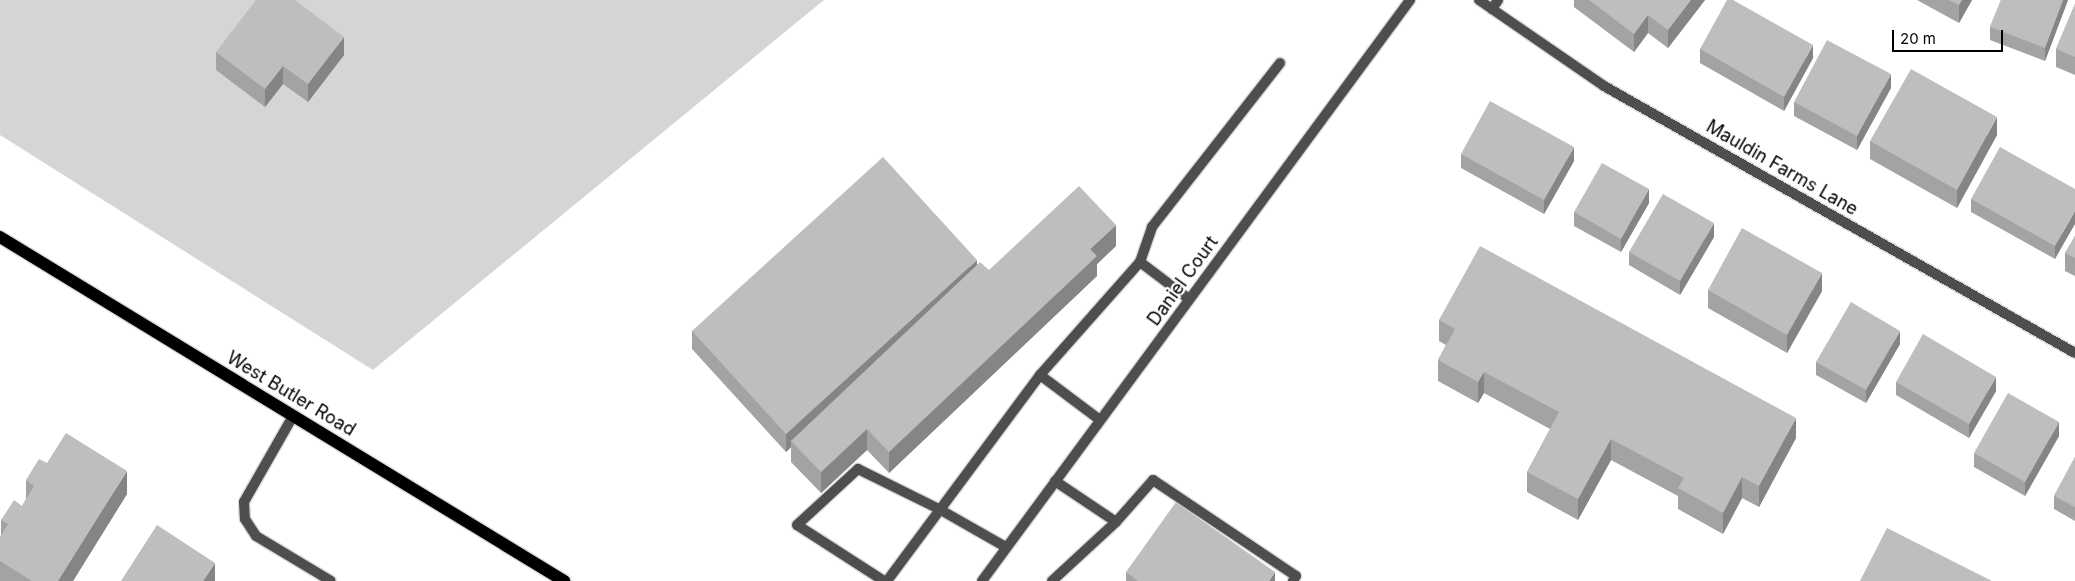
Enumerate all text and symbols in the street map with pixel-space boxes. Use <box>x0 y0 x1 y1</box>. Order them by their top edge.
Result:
scale bar <box>1895 20 2006 52</box>
text: 20 m <box>1900 29 1936 48</box>
street label: Mauldin Farms Lane <box>1702 116 1862 220</box>
street label: Daniel Court <box>1143 232 1223 330</box>
street label: West Butler Road <box>223 347 359 441</box>

